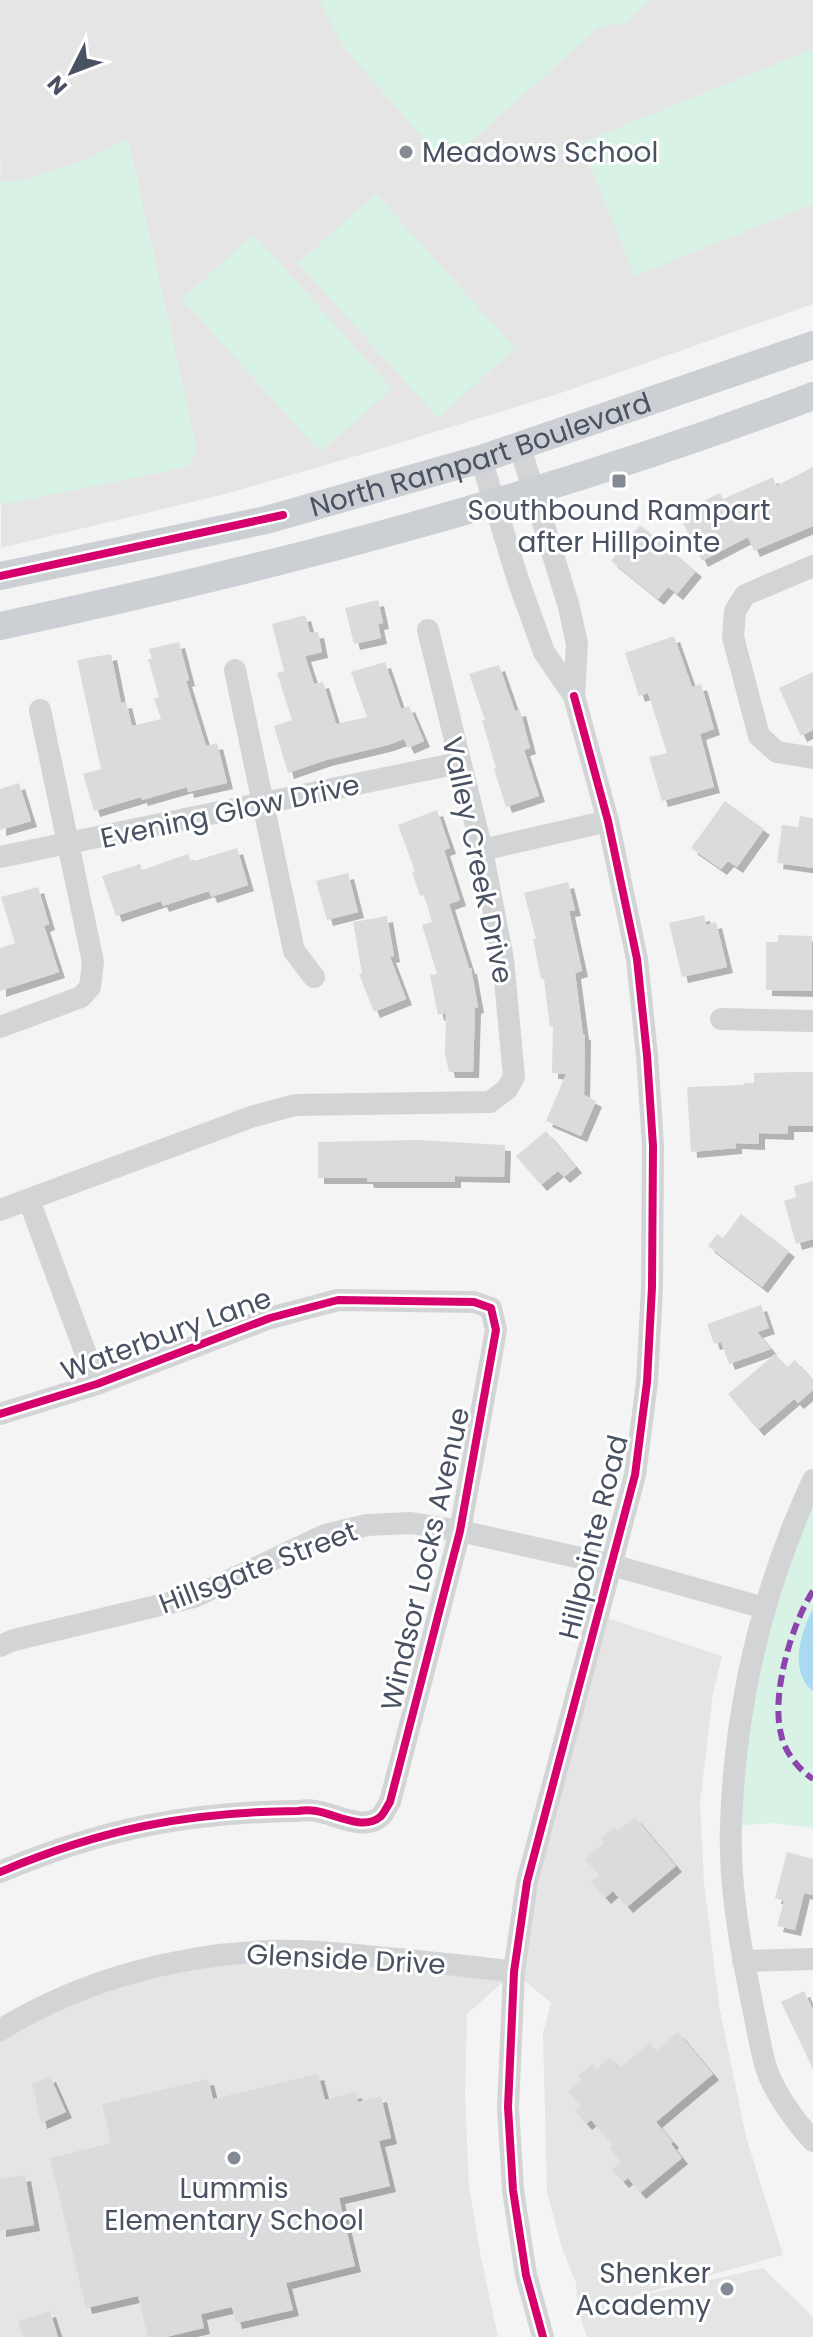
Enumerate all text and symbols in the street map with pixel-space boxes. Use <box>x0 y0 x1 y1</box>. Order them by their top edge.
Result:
north arrow <box>32 32 112 112</box>
text: N <box>40 69 75 102</box>
place label: Meadows School <box>422 133 658 172</box>
marker: Meadows School <box>397 143 415 161</box>
street label: North Rampart Boulevard <box>305 383 656 527</box>
marker: Southbound Rampart after Hillpointe <box>610 472 628 490</box>
place label: Southbound Rampart after Hillpointe <box>468 491 770 562</box>
street label: Valley Creek Drive <box>432 733 523 987</box>
street label: Evening Glow Drive <box>97 765 363 858</box>
street label: Waterbury Lane <box>56 1278 277 1391</box>
street label: Windsor Locks Avenue <box>372 1404 479 1715</box>
street label: Hillpointe Road <box>549 1431 638 1643</box>
street label: Hillsgate Street <box>153 1512 363 1623</box>
street label: Glenside Drive <box>245 1935 447 1984</box>
marker: Lummis Elementary School <box>225 2149 243 2167</box>
place label: Lummis Elementary School <box>104 2169 364 2240</box>
place label: Shenker Academy <box>575 2254 711 2325</box>
marker: Shenker Academy <box>718 2280 736 2298</box>

